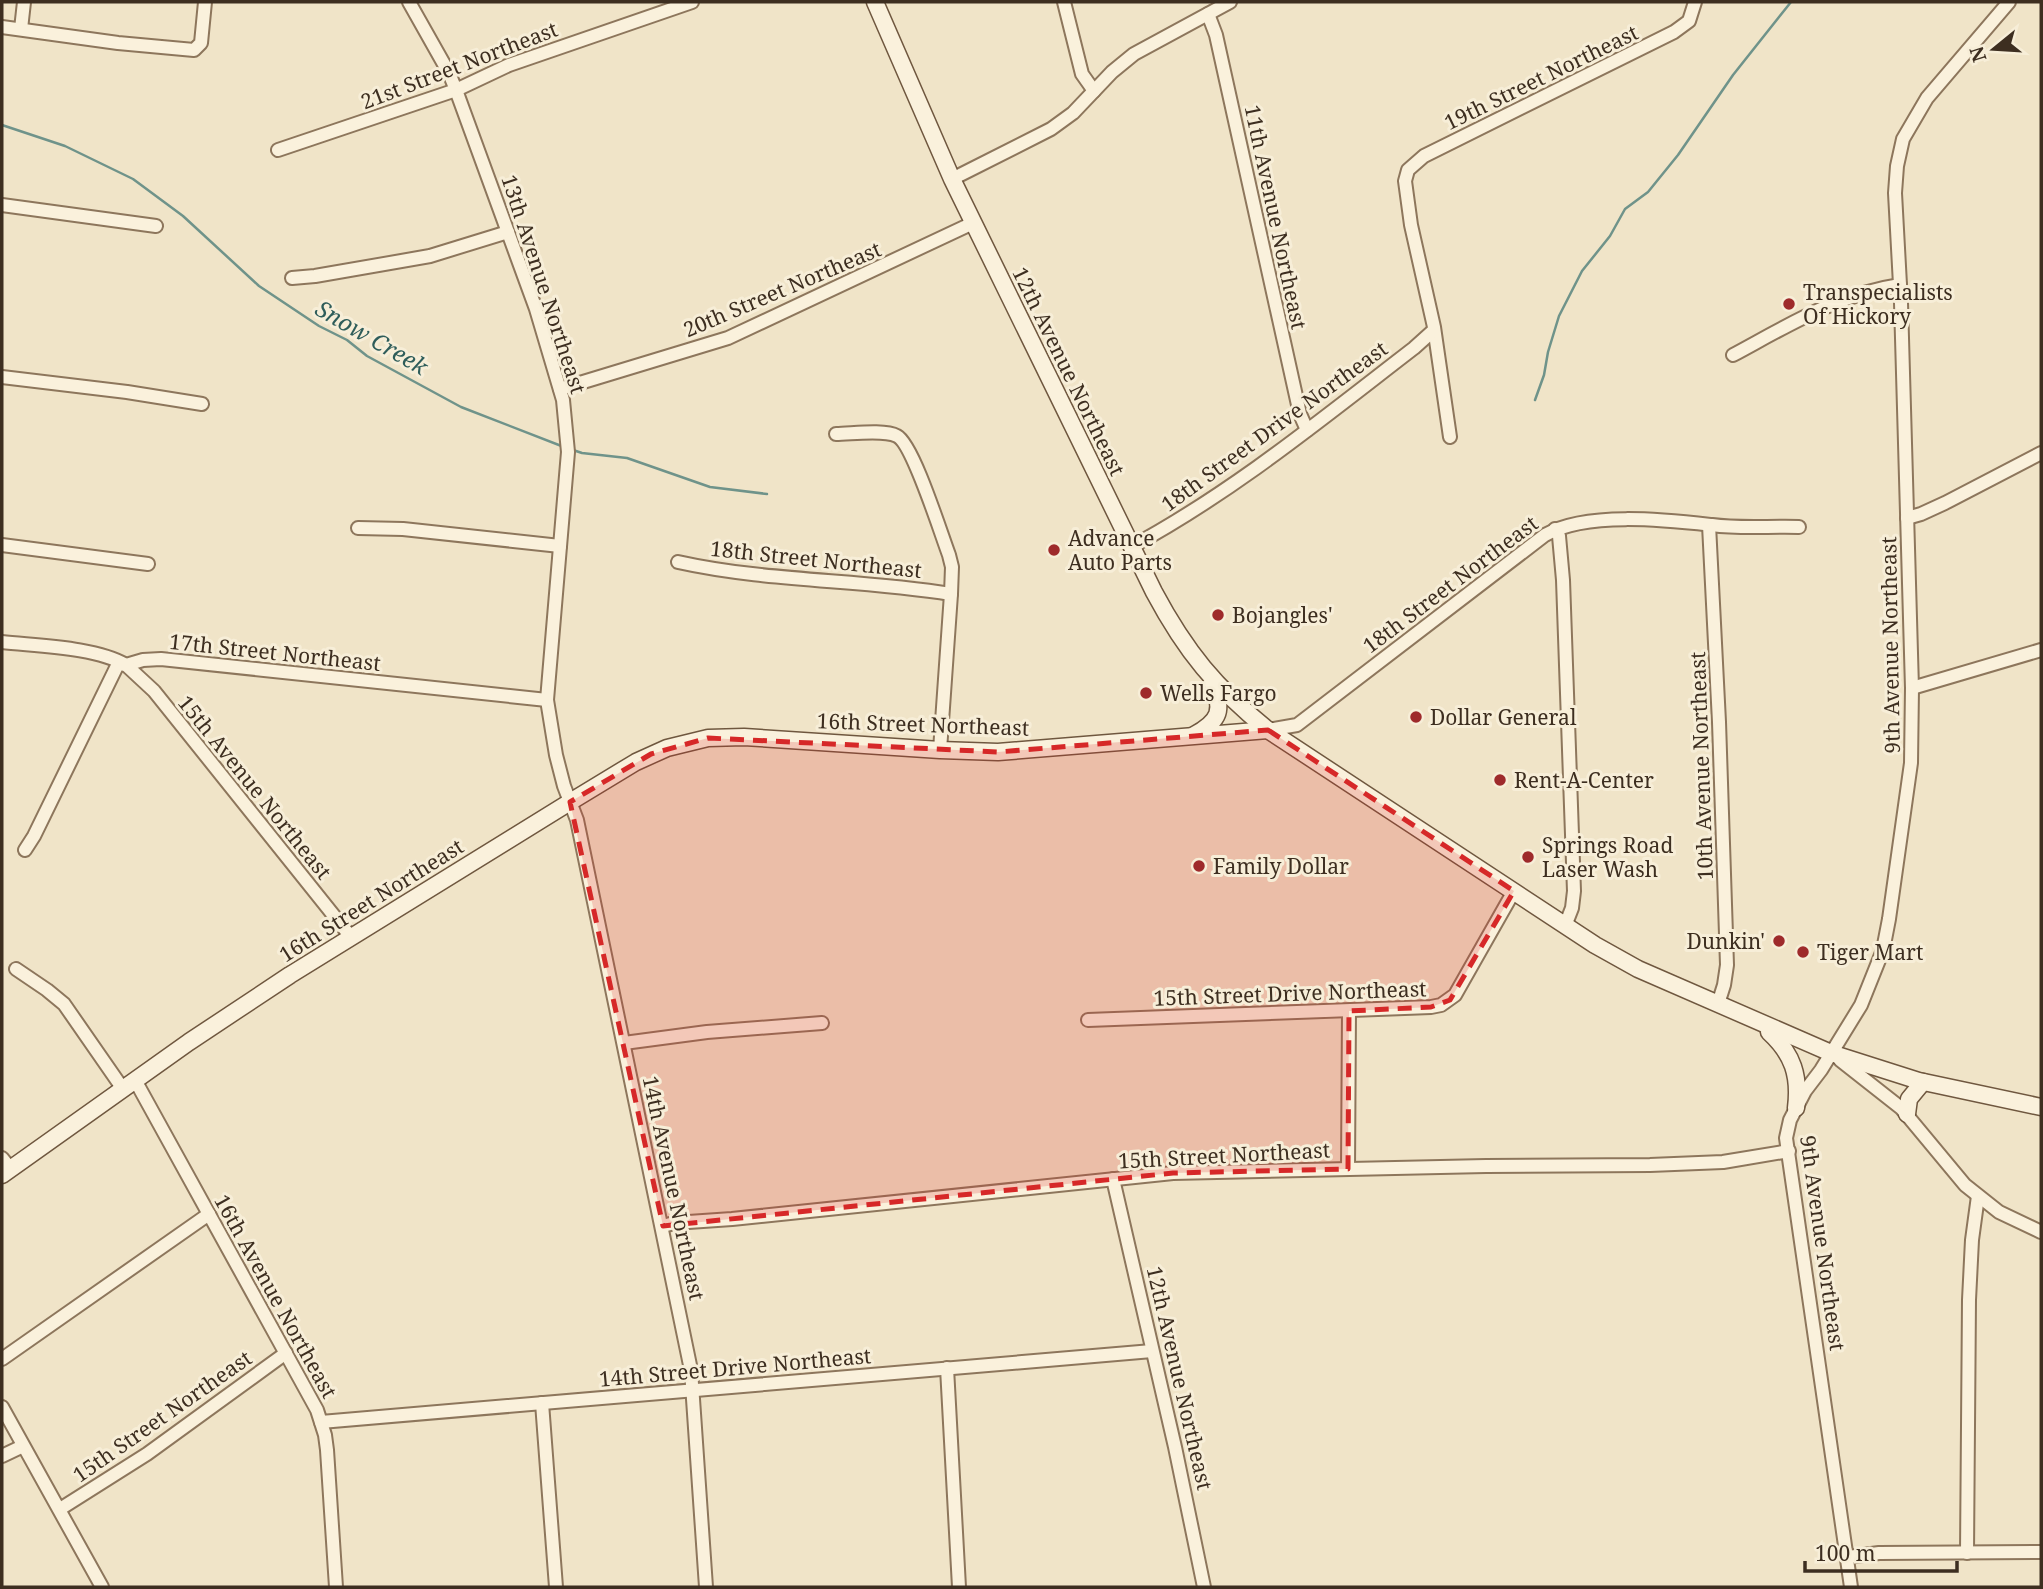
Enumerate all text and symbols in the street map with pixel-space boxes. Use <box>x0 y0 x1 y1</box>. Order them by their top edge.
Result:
north arrow <box>1959 14 2029 84</box>
street label: 21st Street Northeast <box>357 15 561 115</box>
street label: 19th Street Northeast <box>1439 18 1643 136</box>
text: N <box>1963 43 1993 65</box>
street label: 11th Avenue Northeast <box>1239 102 1313 332</box>
street label: 13th Avenue Northeast <box>495 171 593 397</box>
street label: 20th Street Northeast <box>679 235 885 343</box>
street label: 12th Avenue Northeast <box>1006 262 1132 480</box>
place label: Transpecialists Of Hickory <box>1803 278 1953 330</box>
water label: Snow Creek <box>310 292 435 383</box>
marker: Transpecialists Of Hickory <box>1781 296 1797 312</box>
street label: 18th Street Drive Northeast <box>1155 334 1393 518</box>
street label: 18th Street Northeast <box>1357 509 1543 659</box>
place label: Advance Auto Parts <box>1068 524 1172 576</box>
street label: 18th Street Northeast <box>709 534 923 584</box>
street label: 9th Avenue Northeast <box>1874 536 1906 754</box>
marker: Advance Auto Parts <box>1046 542 1062 558</box>
place label: Bojangles' <box>1232 601 1333 629</box>
marker: Bojangles' <box>1210 607 1226 623</box>
street label: 17th Street Northeast <box>168 627 382 677</box>
street label: 10th Avenue Northeast <box>1683 651 1719 881</box>
place label: Wells Fargo <box>1160 679 1277 707</box>
marker: Wells Fargo <box>1138 685 1154 701</box>
street label: 15th Avenue Northeast <box>172 689 338 885</box>
place label: Dollar General <box>1430 703 1577 731</box>
street label: 16th Street Northeast <box>816 706 1030 742</box>
marker: Dollar General <box>1408 709 1424 725</box>
place label: Rent-A-Center <box>1514 766 1654 794</box>
marker: Rent-A-Center <box>1492 772 1508 788</box>
place label: Springs Road Laser Wash <box>1542 831 1673 883</box>
street label: 16th Street Northeast <box>274 832 468 968</box>
marker: Springs Road Laser Wash <box>1520 849 1536 865</box>
place label: Family Dollar <box>1213 852 1349 880</box>
marker: Family Dollar <box>1191 858 1207 874</box>
place label: Dunkin' <box>1687 927 1765 955</box>
marker: Dunkin' <box>1771 933 1787 949</box>
place label: Tiger Mart <box>1817 938 1923 966</box>
marker: Tiger Mart <box>1795 944 1811 960</box>
street label: 15th Street Drive Northeast <box>1153 974 1427 1012</box>
street label: 14th Avenue Northeast <box>637 1073 711 1303</box>
street label: 9th Avenue Northeast <box>1794 1134 1852 1352</box>
street label: 15th Street Northeast <box>1117 1135 1331 1175</box>
street label: 16th Avenue Northeast <box>208 1189 344 1403</box>
street label: 12th Avenue Northeast <box>1141 1263 1219 1493</box>
street label: 14th Street Drive Northeast <box>598 1341 872 1393</box>
street label: 15th Street Northeast <box>67 1344 257 1488</box>
scale bar <box>1805 1530 1957 1574</box>
text: 100 m <box>1815 1539 1876 1567</box>

